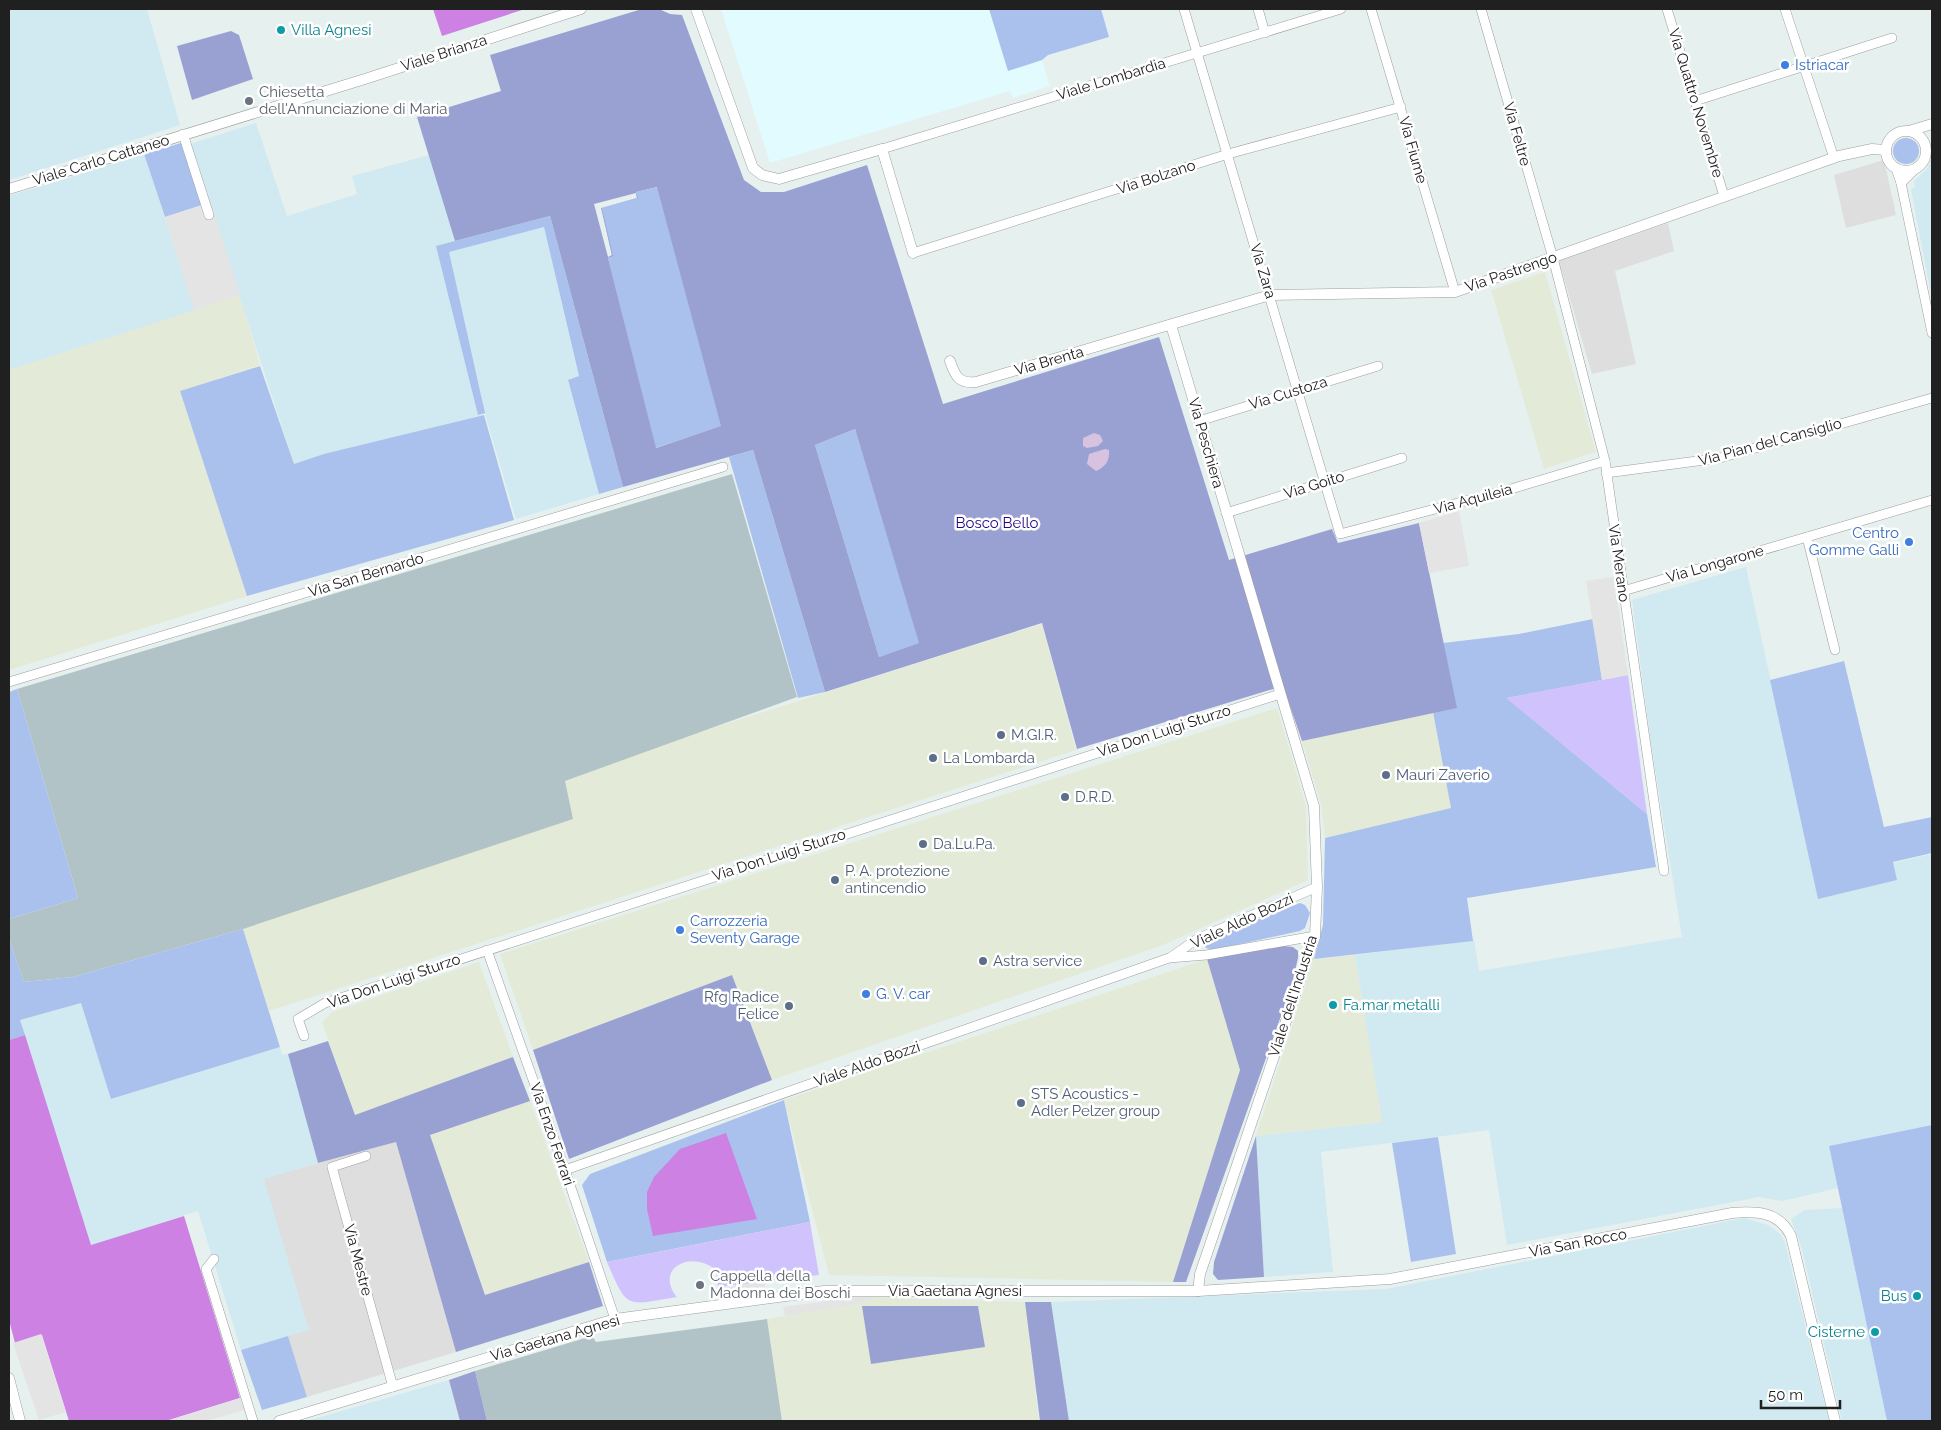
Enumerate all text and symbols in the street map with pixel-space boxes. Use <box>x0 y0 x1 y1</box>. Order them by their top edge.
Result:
place label: Villa Agnesi <box>291 21 371 39</box>
marker: Villa Agnesi <box>275 24 287 36</box>
street label: Via Quattro Novembre <box>1665 26 1727 180</box>
street label: Viale Brianza <box>399 31 489 75</box>
street label: Viale Lombardia <box>1054 54 1168 104</box>
place label: Istriacar <box>1795 56 1850 74</box>
marker: Istriacar <box>1779 59 1791 71</box>
place label: Chiesetta dell'Annunciazione di Maria <box>259 83 447 118</box>
marker: Chiesetta dell'Annunciazione di Maria <box>243 95 255 107</box>
street label: Via Feltre <box>1499 100 1535 168</box>
street label: Via Fiume <box>1395 114 1431 186</box>
street label: Viale Carlo Cattaneo <box>30 131 172 189</box>
street label: Via Bolzano <box>1114 156 1198 198</box>
street label: Via Zara <box>1246 241 1280 301</box>
street label: Via Pastrengo <box>1463 248 1559 296</box>
street label: Via Brenta <box>1012 343 1086 379</box>
street label: Via Custoza <box>1247 373 1329 413</box>
street label: Via Peschiera <box>1185 396 1227 490</box>
street label: Via Pian del Cansiglio <box>1696 414 1844 470</box>
street label: Via Goito <box>1282 467 1346 503</box>
street label: Via Aquileia <box>1432 480 1514 518</box>
park label: Bosco Bello <box>956 514 1039 532</box>
street label: Via Merano <box>1605 523 1633 603</box>
place label: Centro Gomme Galli <box>1809 524 1899 559</box>
marker: Centro Gomme Galli <box>1903 536 1915 548</box>
street label: Via Longarone <box>1664 541 1766 587</box>
street label: Via San Bernardo <box>306 549 426 601</box>
street label: Via Don Luigi Sturzo <box>1095 701 1233 761</box>
place label: M.GI.R. <box>1011 726 1057 744</box>
marker: M.GI.R. <box>995 729 1007 741</box>
place label: La Lombarda <box>943 749 1035 767</box>
marker: La Lombarda <box>927 752 939 764</box>
place label: Mauri Zaverio <box>1396 766 1490 784</box>
marker: Mauri Zaverio <box>1380 769 1392 781</box>
place label: D.R.D. <box>1075 788 1114 806</box>
marker: D.R.D. <box>1059 791 1071 803</box>
street label: Via Don Luigi Sturzo <box>710 825 848 885</box>
place label: Da.Lu.Pa. <box>933 835 995 853</box>
marker: Da.Lu.Pa. <box>917 838 929 850</box>
place label: P. A. protezione antincendio <box>845 862 950 897</box>
marker: P. A. protezione antincendio <box>829 874 841 886</box>
street label: Viale Aldo Bozzi <box>1188 889 1296 953</box>
place label: Carrozzeria Seventy Garage <box>690 912 800 947</box>
marker: Carrozzeria Seventy Garage <box>674 924 686 936</box>
street label: Viale dell'Industria <box>1265 933 1321 1059</box>
street label: Via Don Luigi Sturzo <box>325 950 463 1012</box>
place label: Astra service <box>993 952 1082 970</box>
marker: Astra service <box>977 955 989 967</box>
place label: G. V. car <box>876 985 931 1003</box>
place label: Rfg Radice Felice <box>704 988 779 1023</box>
marker: G. V. car <box>860 988 872 1000</box>
place label: Fa.mar metalli <box>1343 996 1440 1014</box>
marker: Fa.mar metalli <box>1327 999 1339 1011</box>
marker: Rfg Radice Felice <box>783 1000 795 1012</box>
street label: Viale Aldo Bozzi <box>812 1037 922 1091</box>
street label: Via Enzo Ferrari <box>526 1080 578 1188</box>
place label: STS Acoustics - Adler Pelzer group <box>1031 1085 1160 1120</box>
marker: STS Acoustics - Adler Pelzer group <box>1015 1097 1027 1109</box>
street label: Via Mestre <box>340 1222 376 1298</box>
street label: Via San Rocco <box>1528 1225 1628 1261</box>
place label: Cappella della Madonna dei Boschi <box>710 1267 851 1302</box>
marker: Cappella della Madonna dei Boschi <box>694 1279 706 1291</box>
street label: Via Gaetana Agnesi <box>888 1282 1022 1300</box>
place label: Bus <box>1881 1287 1907 1305</box>
marker: Bus <box>1911 1290 1923 1302</box>
street label: Via Gaetana Agnesi <box>488 1311 622 1365</box>
place label: Cisterne <box>1808 1323 1865 1341</box>
marker: Cisterne <box>1869 1326 1881 1338</box>
scale bar <box>1761 1378 1840 1410</box>
text: 50 m <box>1768 1386 1803 1404</box>

